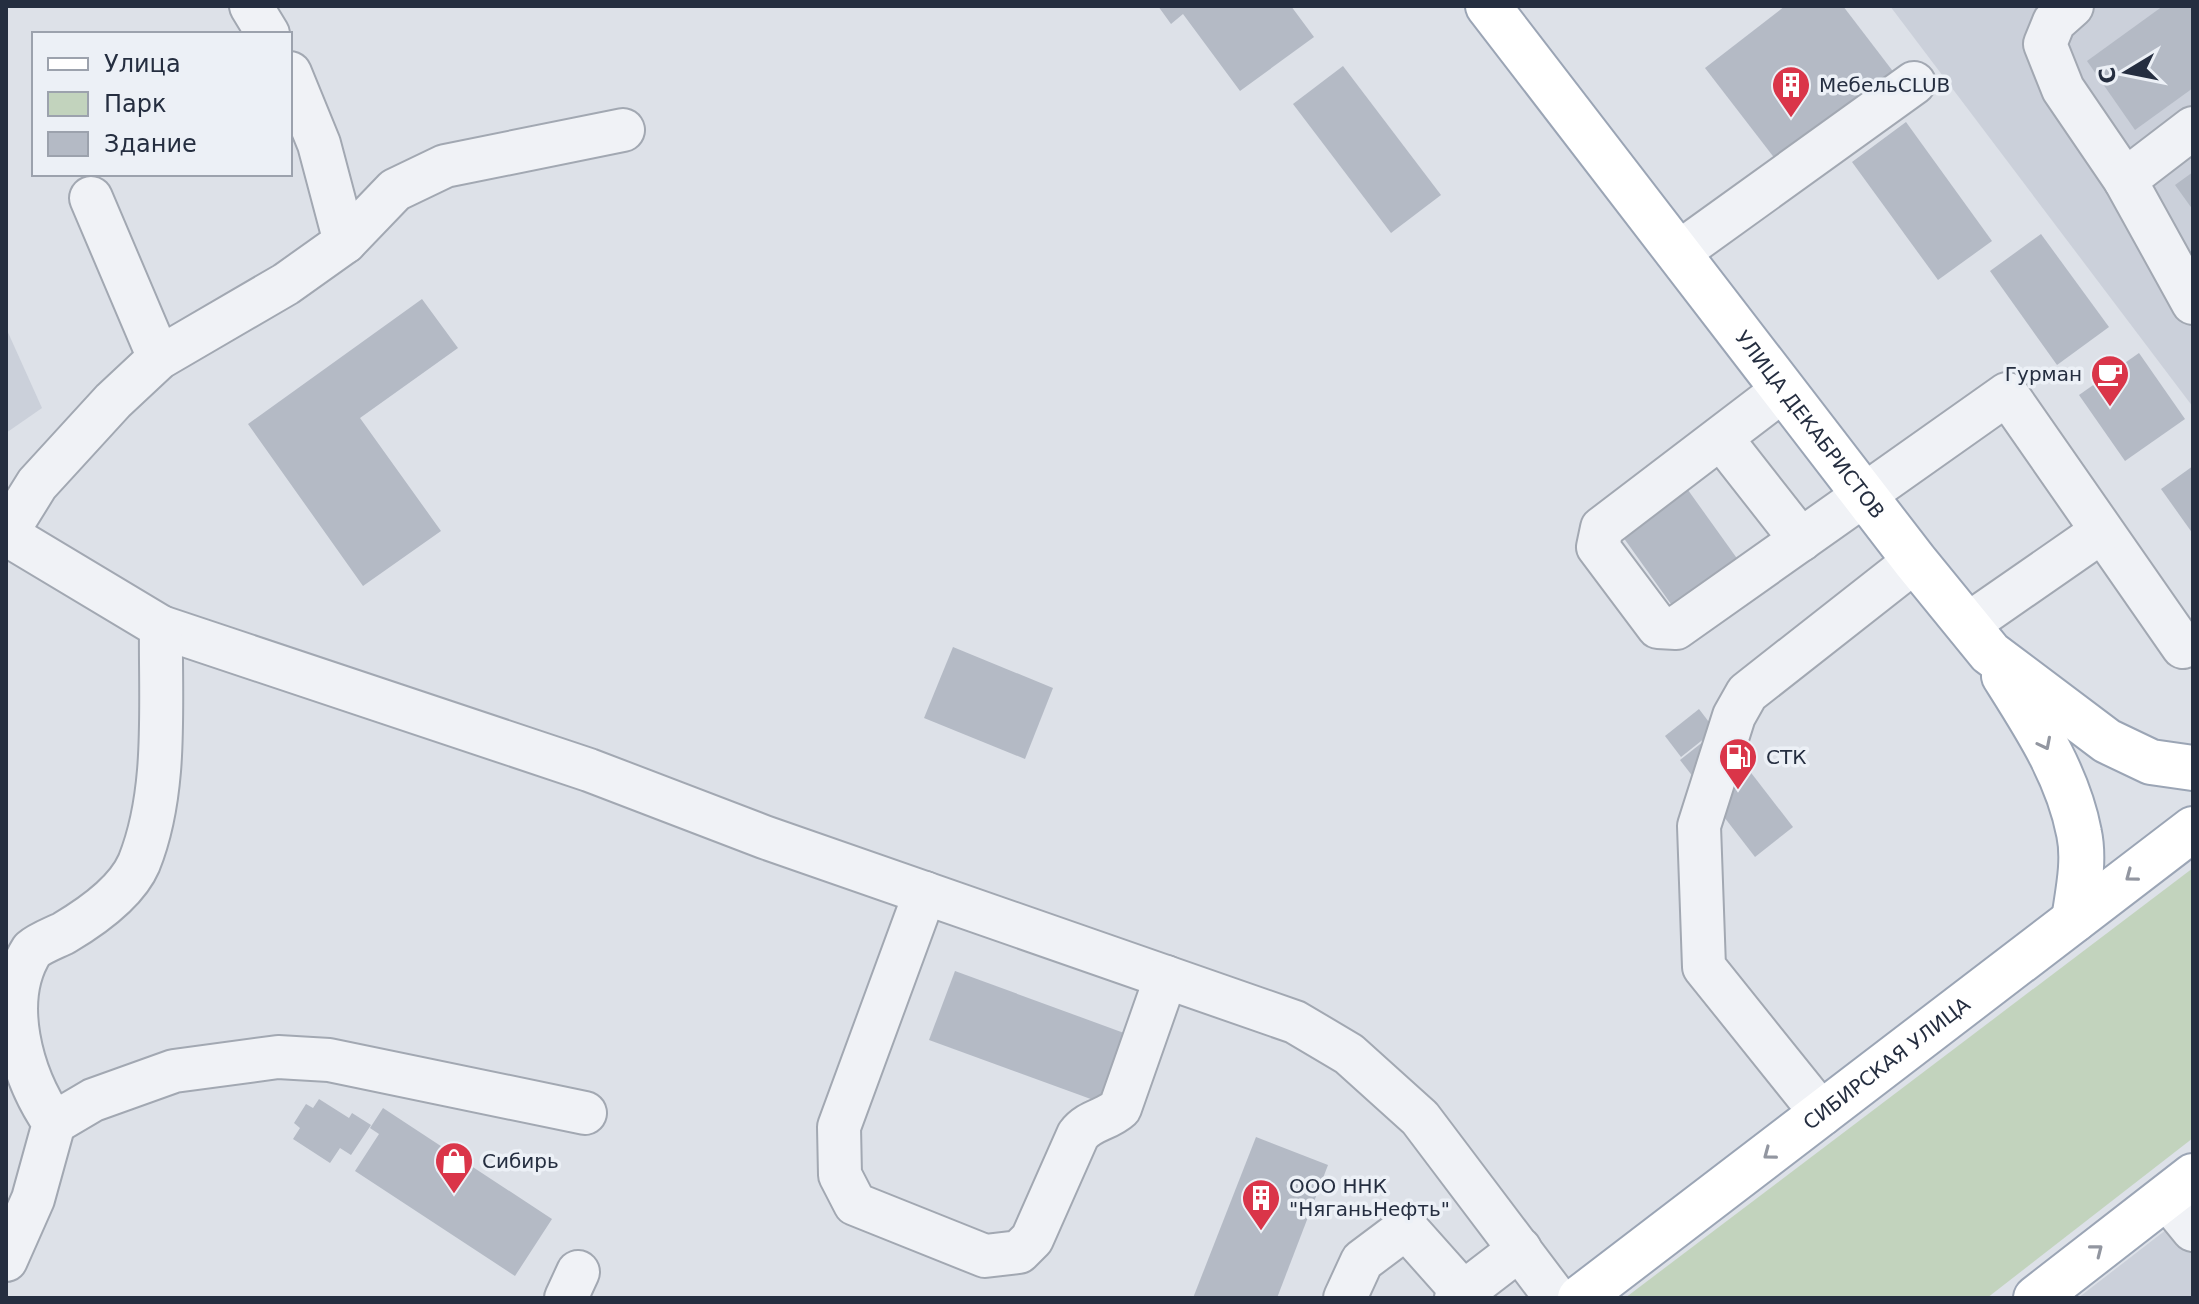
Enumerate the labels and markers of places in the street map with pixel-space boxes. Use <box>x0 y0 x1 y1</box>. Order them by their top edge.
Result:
building icon: МебельCLUB <box>1770 64 1812 119</box>
place label: МебельCLUB <box>1819 73 1950 97</box>
cafe icon: Гурман <box>2089 353 2131 408</box>
place label: Гурман <box>2005 362 2082 386</box>
fuel station icon: СТК <box>1717 736 1759 791</box>
place label: СТК <box>1766 745 1806 769</box>
shop icon: Сибирь <box>433 1140 475 1195</box>
place label: Сибирь <box>482 1149 559 1173</box>
place label: ООО ННК "НяганьНефть" <box>1289 1174 1450 1221</box>
building icon: ООО ННК "НяганьНефть" <box>1240 1177 1282 1232</box>

